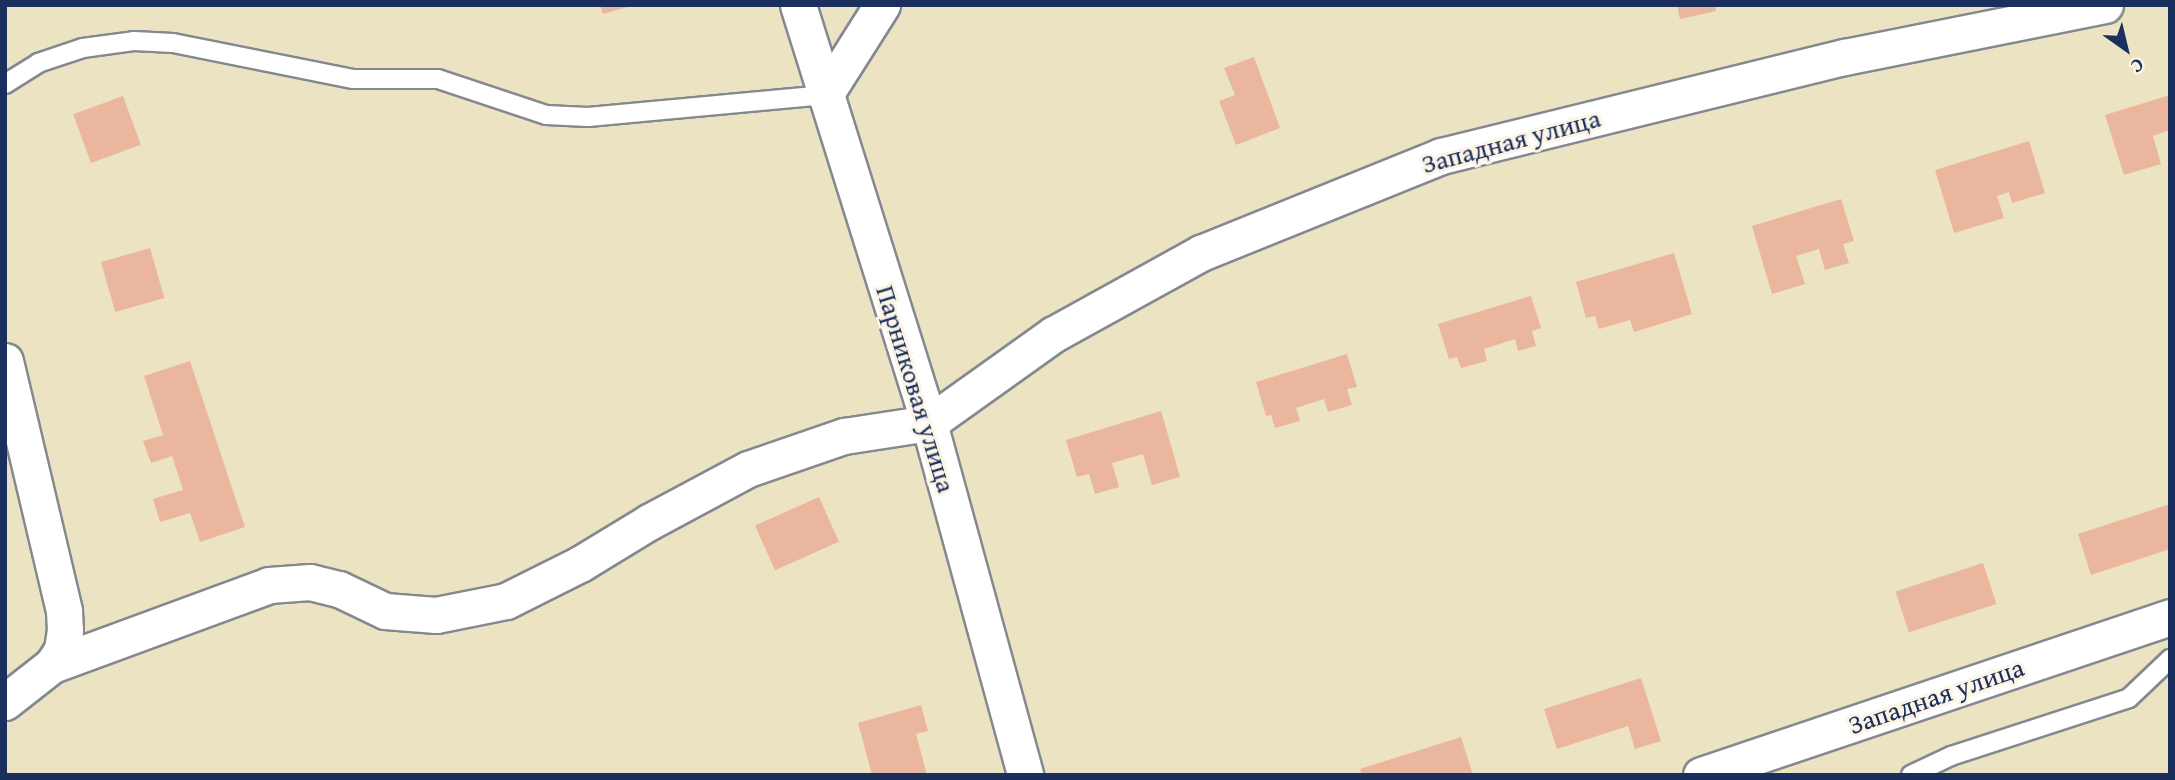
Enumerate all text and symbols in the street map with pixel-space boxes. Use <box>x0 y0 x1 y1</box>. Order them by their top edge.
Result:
north arrow <box>2091 14 2161 84</box>
text: С <box>2125 52 2150 81</box>
street label: Западная улица <box>1418 102 1604 180</box>
street label: Парниковая улица <box>870 282 962 496</box>
street label: Западная улица <box>1844 651 2028 741</box>

